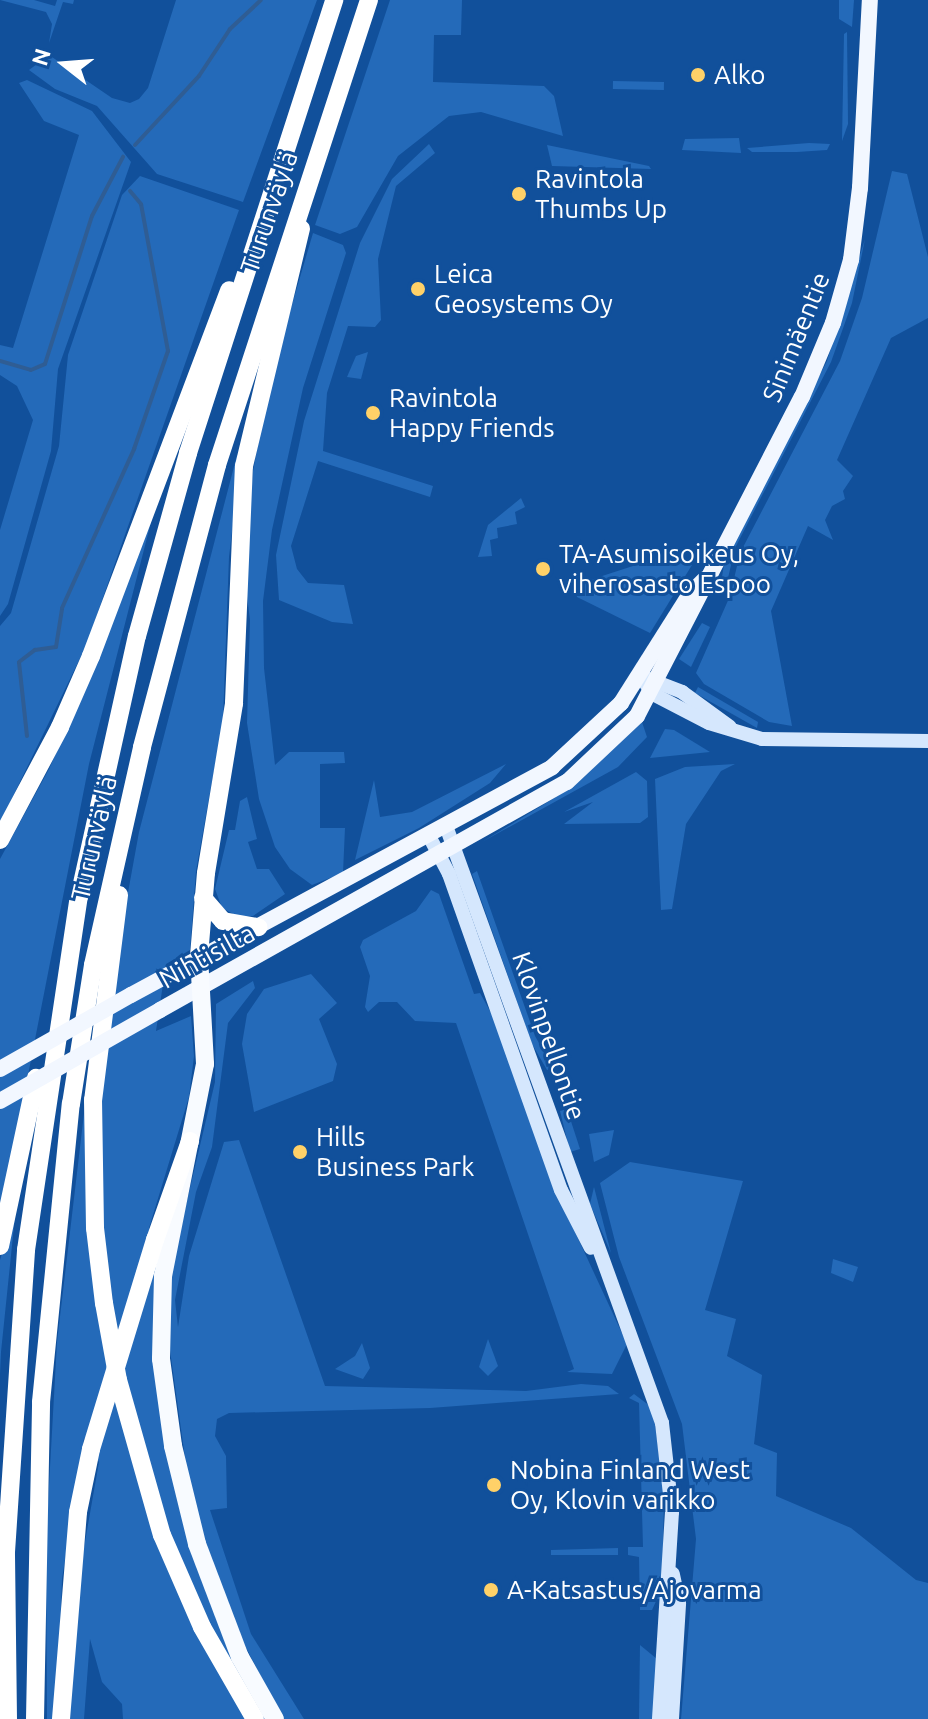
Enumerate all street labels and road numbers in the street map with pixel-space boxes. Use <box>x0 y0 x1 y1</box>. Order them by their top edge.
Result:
street label: Turunväylä <box>234 147 304 277</box>
street label: Sinimäentie <box>756 268 836 406</box>
street label: Turunväylä <box>65 773 123 903</box>
street label: Nihtisilta <box>154 917 260 995</box>
street label: Klovinpellontie <box>506 948 592 1124</box>

